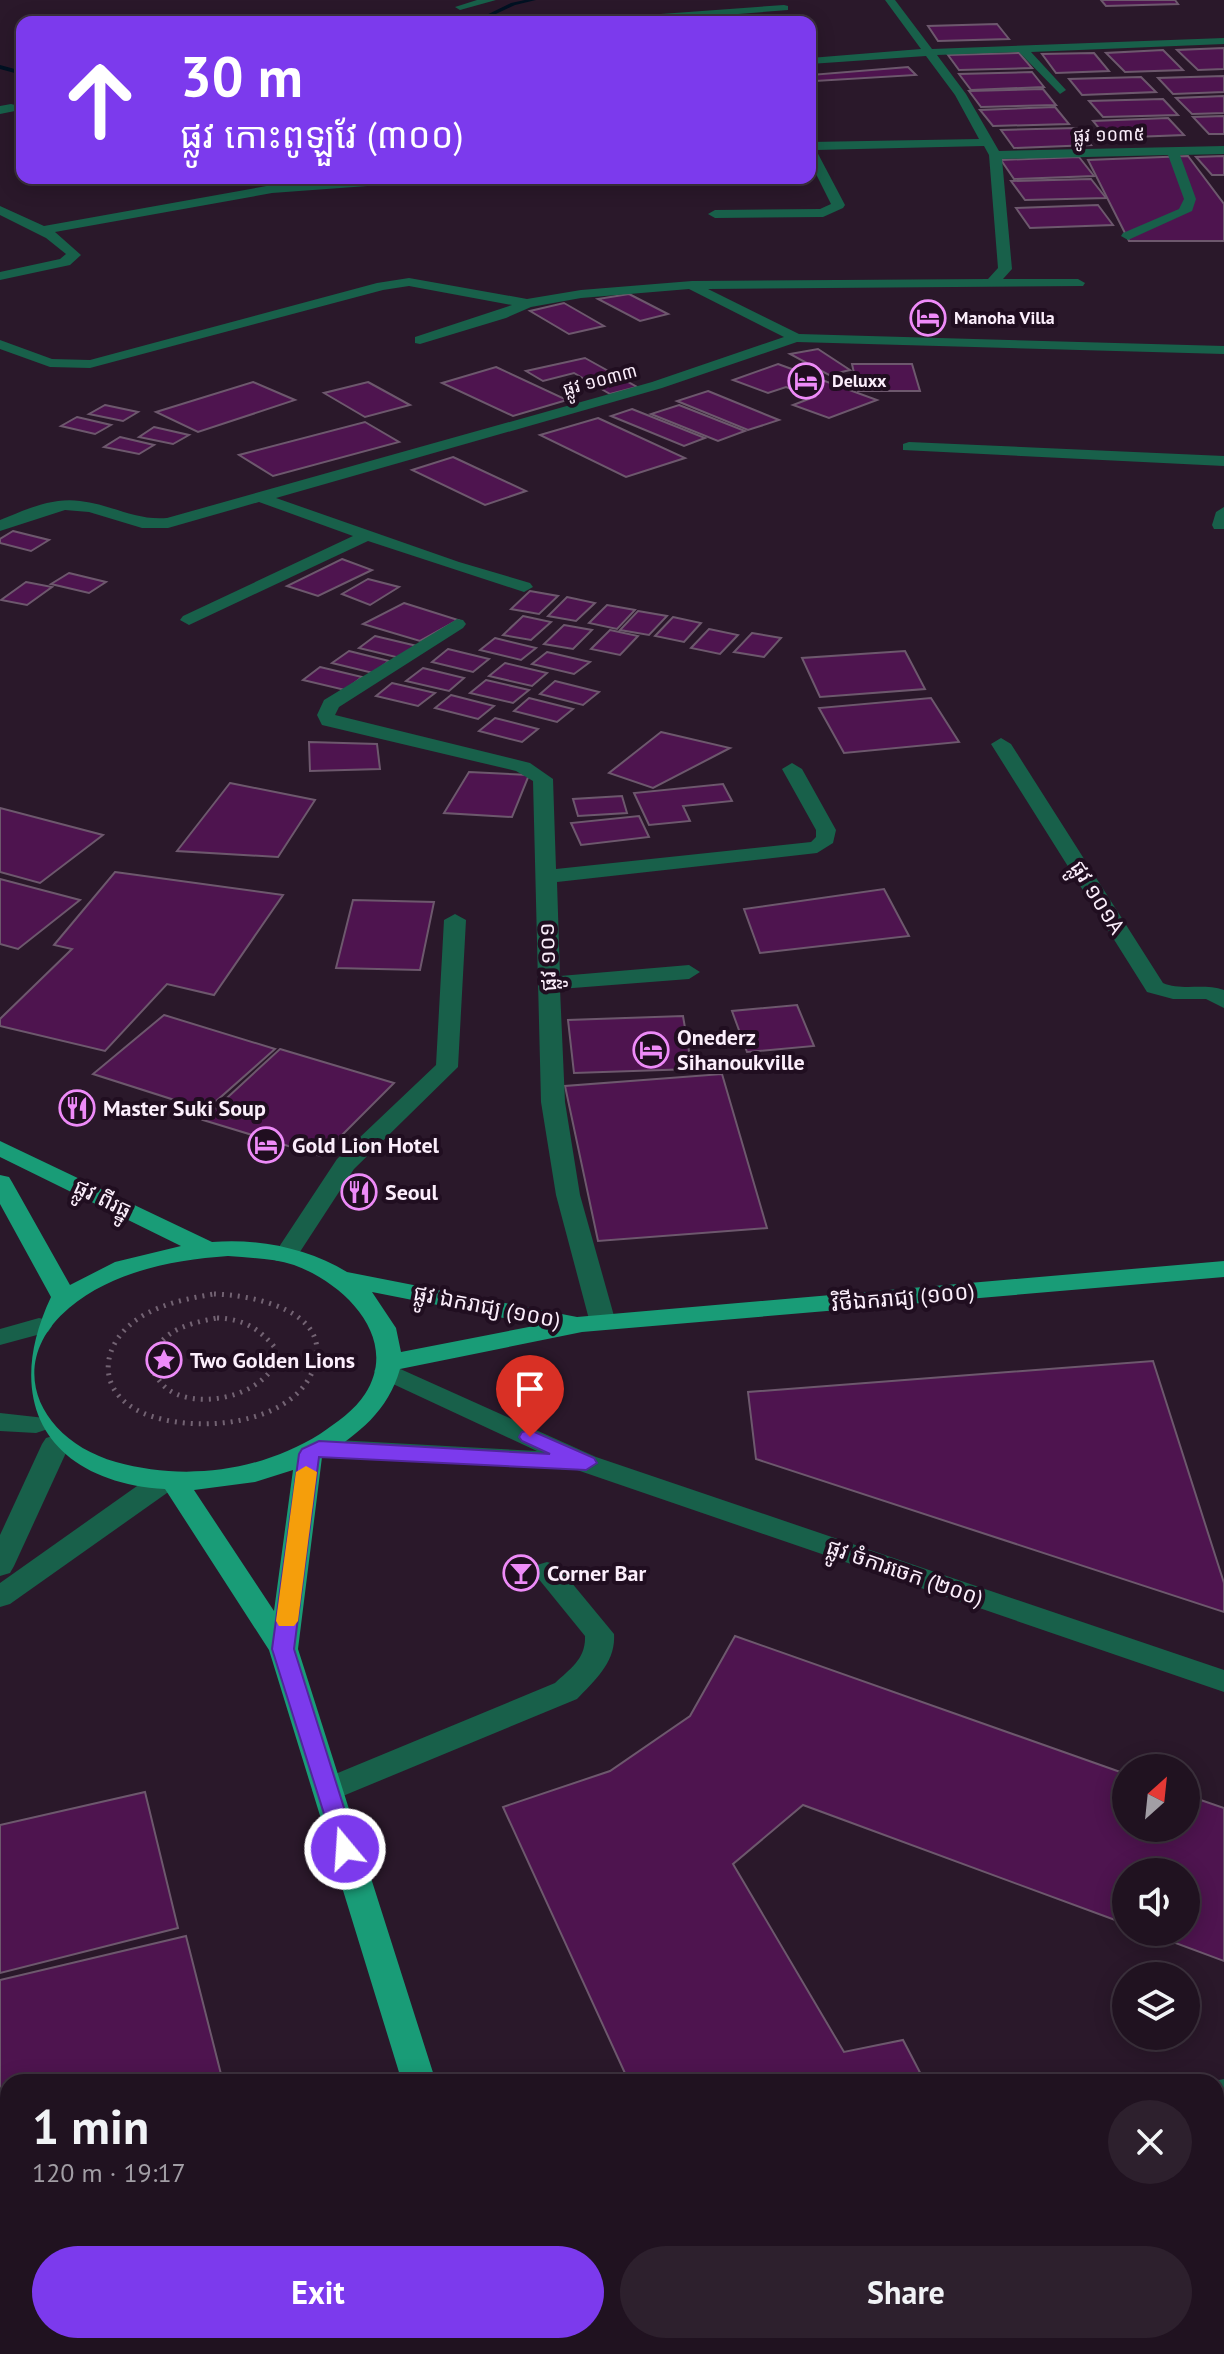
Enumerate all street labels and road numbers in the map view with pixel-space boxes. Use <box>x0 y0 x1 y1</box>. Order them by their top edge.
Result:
street label: ផ្លូវ ១០៣៥ <box>1073 122 1145 152</box>
street label: ផ្លូវ ១០៣៣ <box>560 359 641 406</box>
street label: ផ្លូវ ១០១A <box>1059 855 1132 943</box>
street label: ផ្លូវ ១០១ <box>532 922 569 992</box>
street label: ផ្លូវ ពីរធ្នូ <box>66 1172 137 1230</box>
street label: វិថីឯករាជ្យ (១០០) <box>830 1277 976 1317</box>
street label: ផ្លូវ ឯករាជ្យ (១០០) <box>410 1278 563 1340</box>
street label: ផ្លូវ ចំការចេក (២០០) <box>821 1532 987 1618</box>

